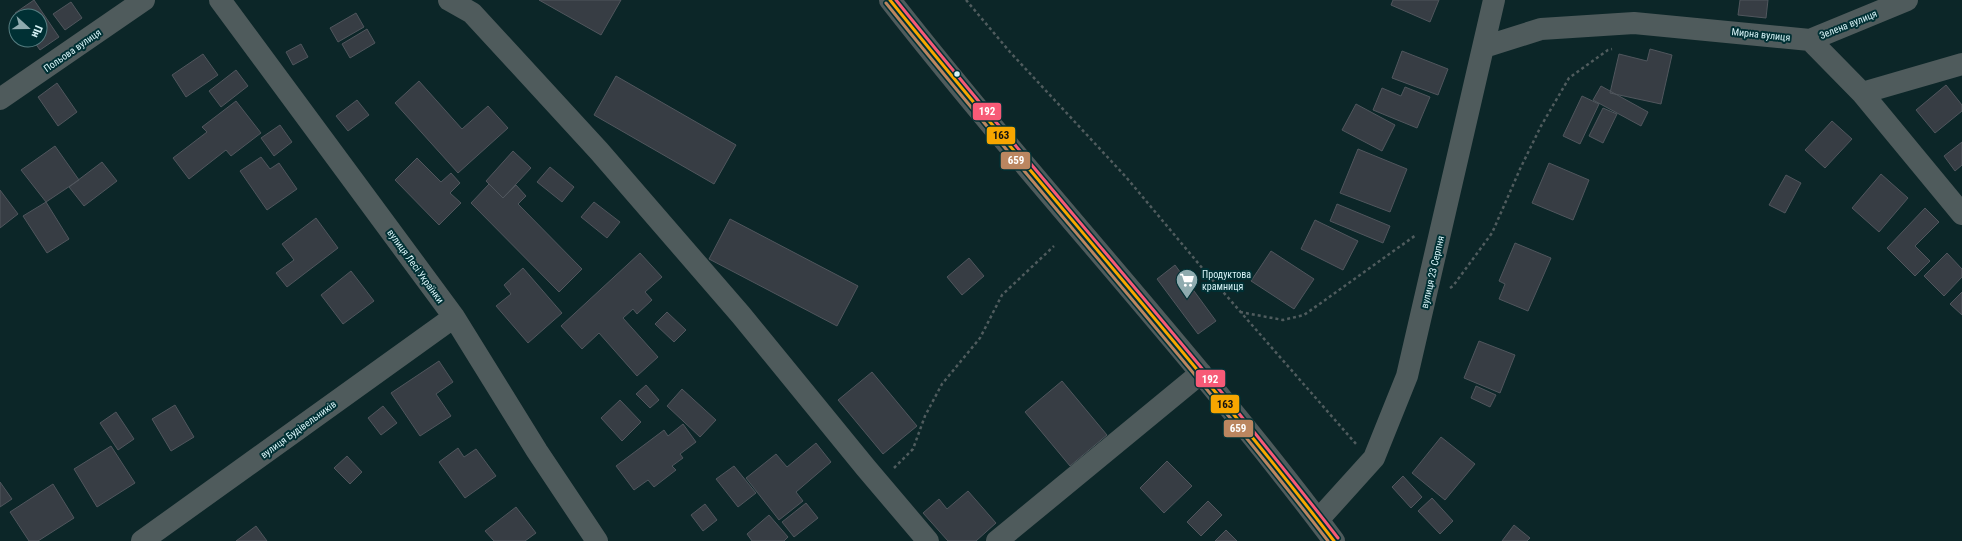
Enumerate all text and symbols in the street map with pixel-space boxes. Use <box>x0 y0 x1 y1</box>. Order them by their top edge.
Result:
north arrow <box>8 8 48 48</box>
street label: Зелена вулиця <box>1818 8 1879 41</box>
text: Пн <box>29 23 45 39</box>
street label: Польова вулиця <box>42 26 103 74</box>
street label: Мирна вулиця <box>1731 26 1791 43</box>
unlabelled marker <box>952 69 962 79</box>
line badge: 192 <box>972 102 1002 121</box>
text: 192 <box>979 105 996 118</box>
line badge: 163 <box>986 126 1016 145</box>
text: 163 <box>993 129 1010 142</box>
line badge: 659 <box>1000 151 1031 170</box>
text: 659 <box>1008 154 1024 167</box>
street label: вулиця Лесі Українки <box>385 227 446 305</box>
street label: вулиця 23 Серпня <box>1419 235 1446 309</box>
supermarket icon: Продуктова крамниця <box>1174 267 1200 300</box>
place label: Продуктова крамниця <box>1202 269 1251 292</box>
line badge: 192 <box>1195 369 1226 388</box>
text: 192 <box>1202 373 1219 386</box>
line badge: 163 <box>1210 394 1240 414</box>
street label: вулиця Будівельників <box>258 398 338 460</box>
text: 163 <box>1217 398 1234 411</box>
line badge: 659 <box>1223 419 1254 438</box>
text: 659 <box>1230 422 1246 435</box>

